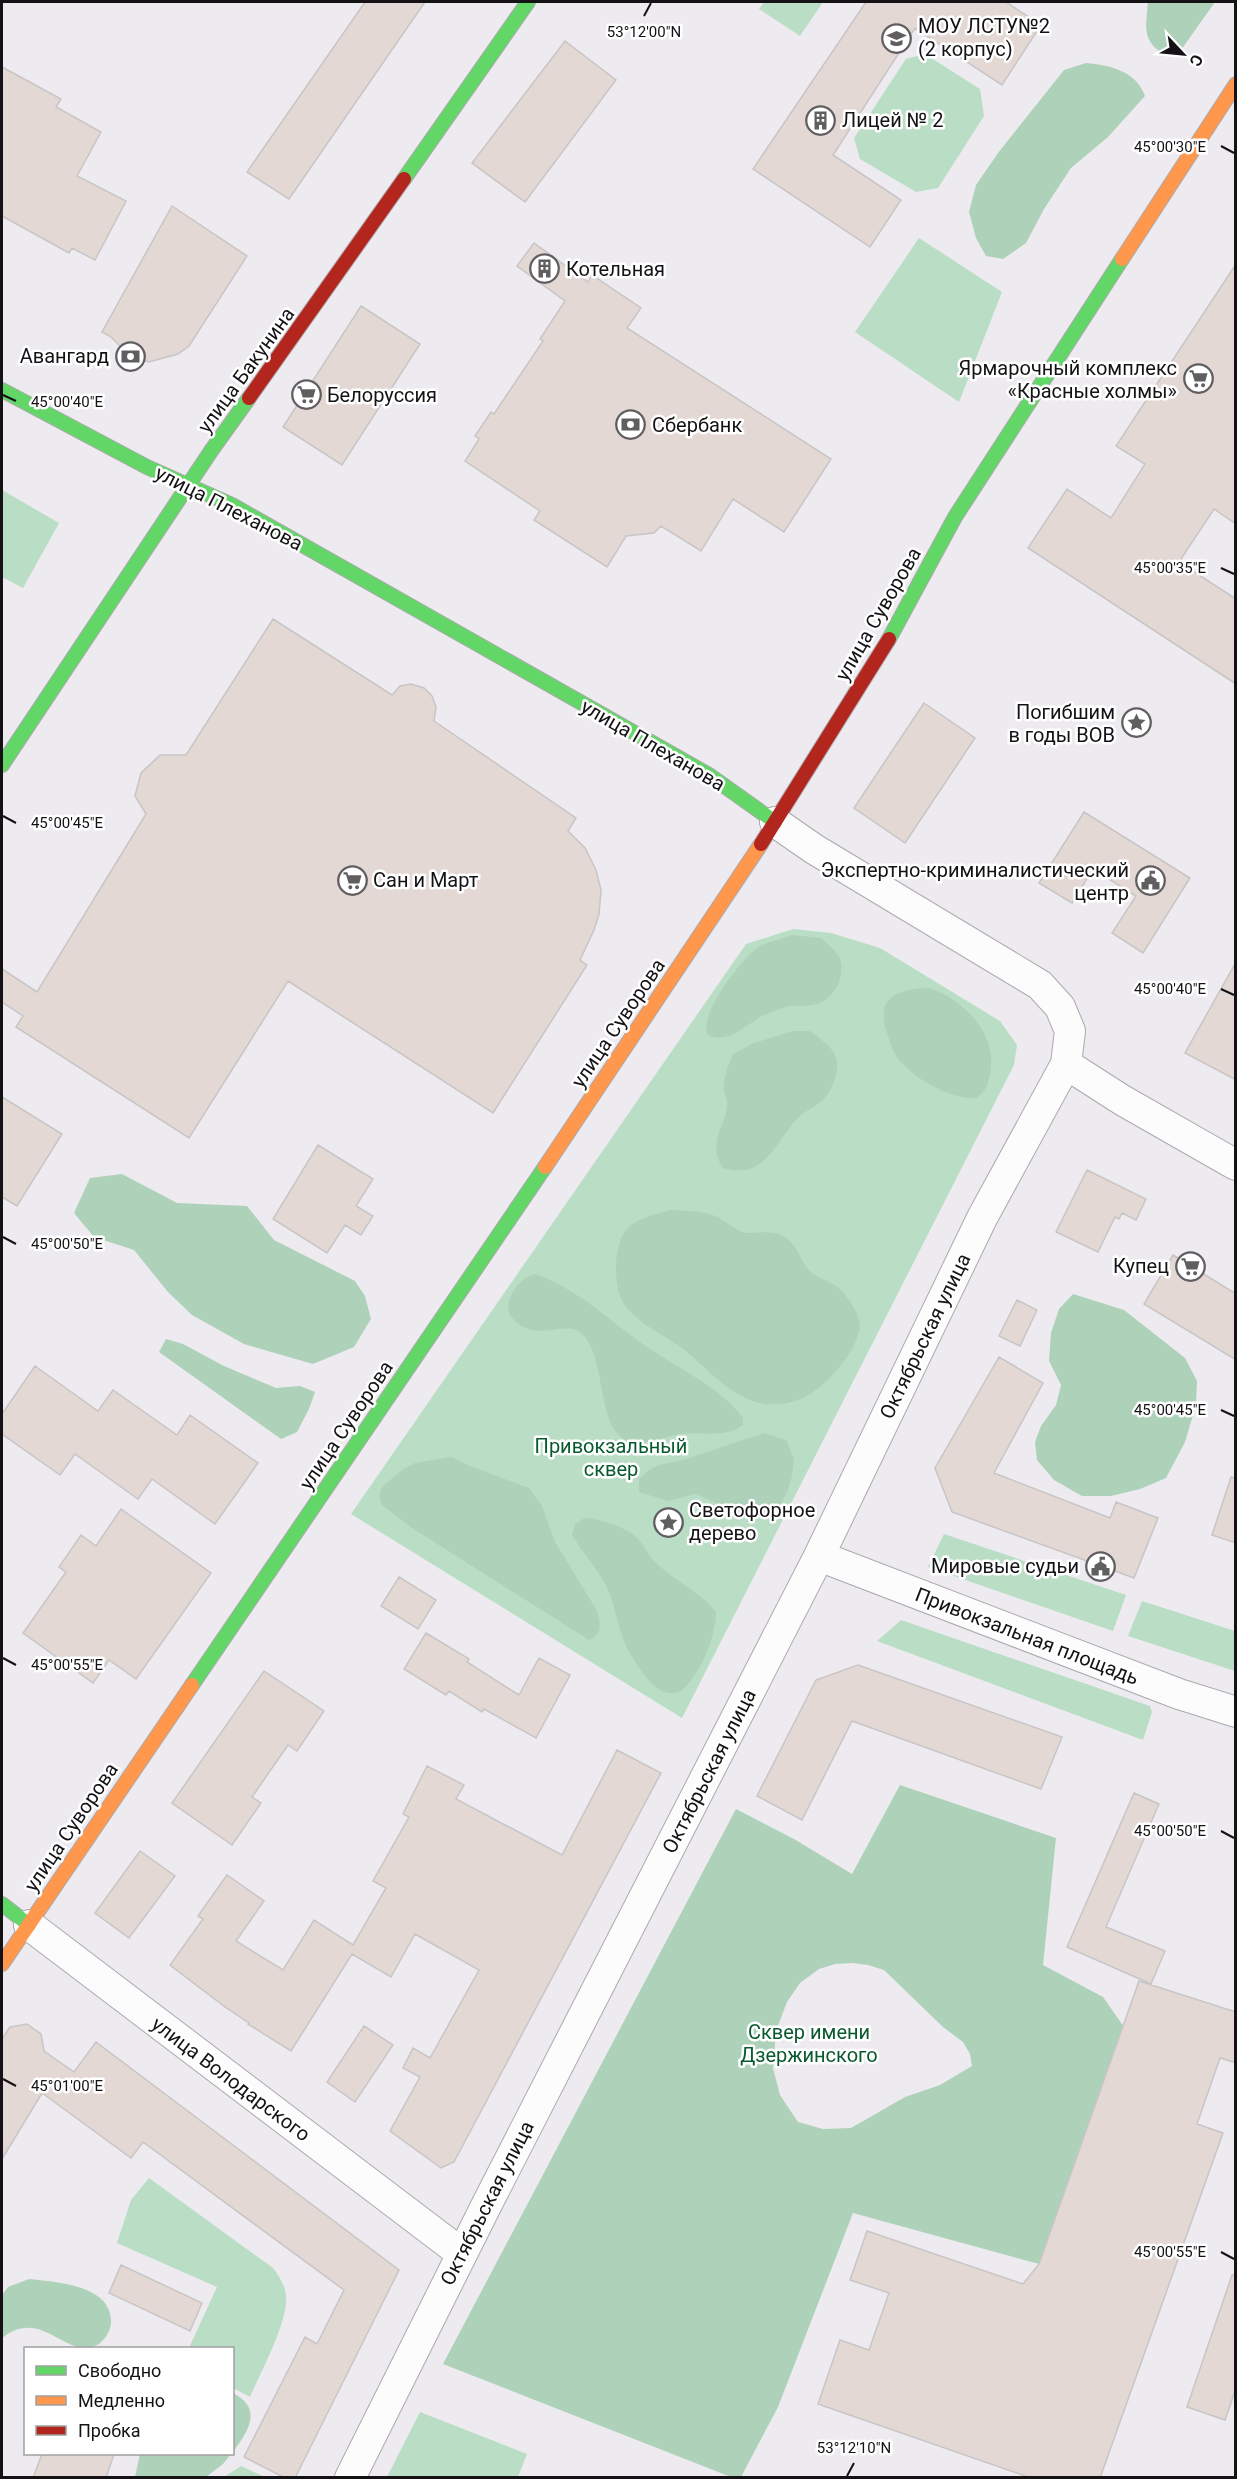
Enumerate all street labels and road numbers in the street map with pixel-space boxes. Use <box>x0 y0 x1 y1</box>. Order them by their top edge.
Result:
street label: улица Бакунина <box>192 303 300 437</box>
street label: улица Плеханова <box>151 460 307 556</box>
street label: улица Суворова <box>830 543 926 685</box>
street label: улица Плеханова <box>577 694 729 796</box>
street label: улица Суворова <box>566 954 670 1092</box>
street label: Октябрьская улица <box>875 1249 975 1423</box>
street label: улица Суворова <box>294 1356 398 1494</box>
street label: Привокзальная площадь <box>912 1582 1142 1690</box>
street label: Октябрьская улица <box>657 1685 761 1857</box>
street label: улица Суворова <box>19 1758 123 1896</box>
street label: улица Володарского <box>147 2012 315 2146</box>
street label: Октябрьская улица <box>435 2117 539 2289</box>

